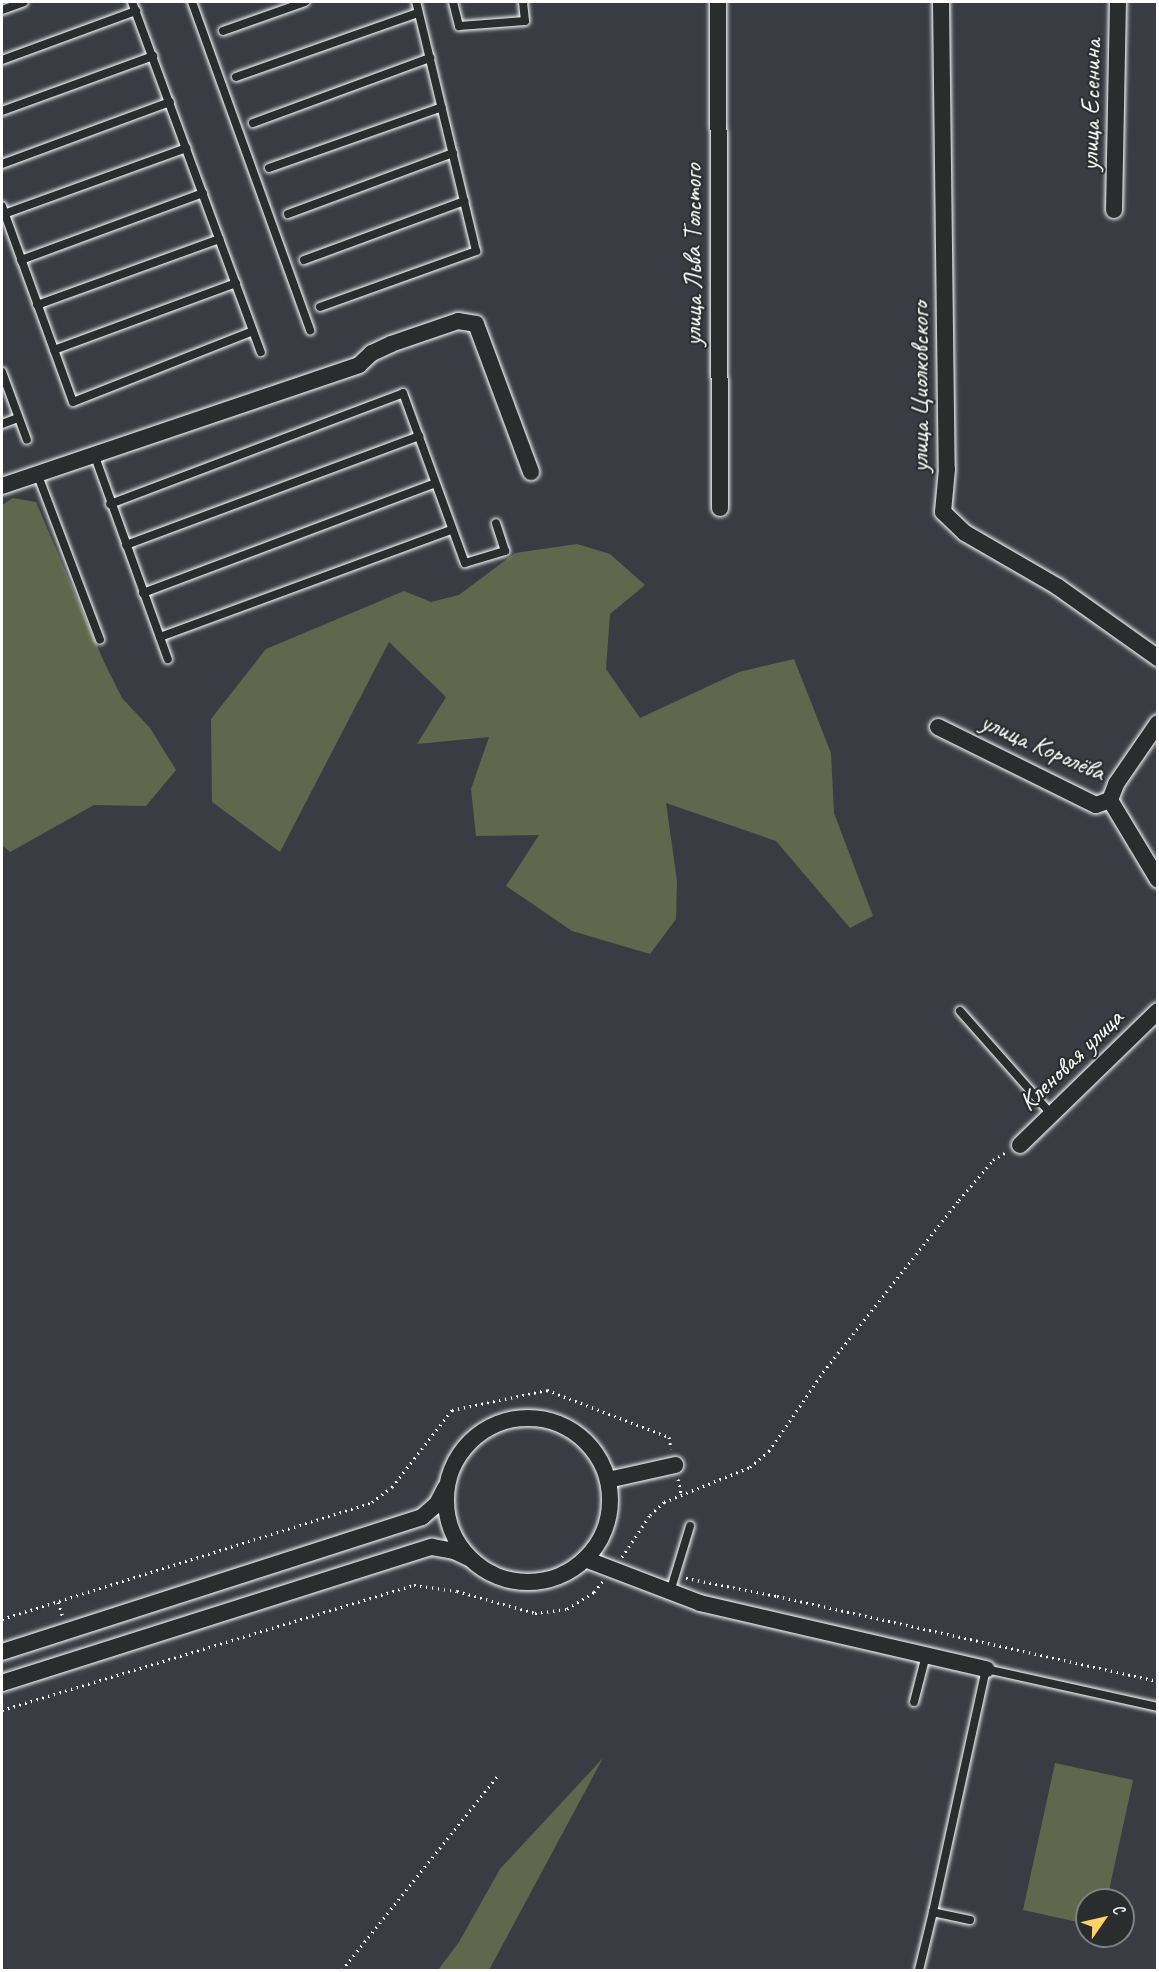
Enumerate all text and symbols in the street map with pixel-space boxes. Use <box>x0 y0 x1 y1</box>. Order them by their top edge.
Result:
street label: улица Есенина <box>1074 39 1108 171</box>
street label: улица Льва Толстого <box>677 164 709 346</box>
street label: улица Циолковского <box>904 301 936 473</box>
street label: улица Королёва <box>977 706 1109 788</box>
street label: Кленовая улица <box>1012 1002 1130 1118</box>
north arrow <box>1075 1888 1135 1948</box>
text: С <box>1108 1900 1129 1918</box>

